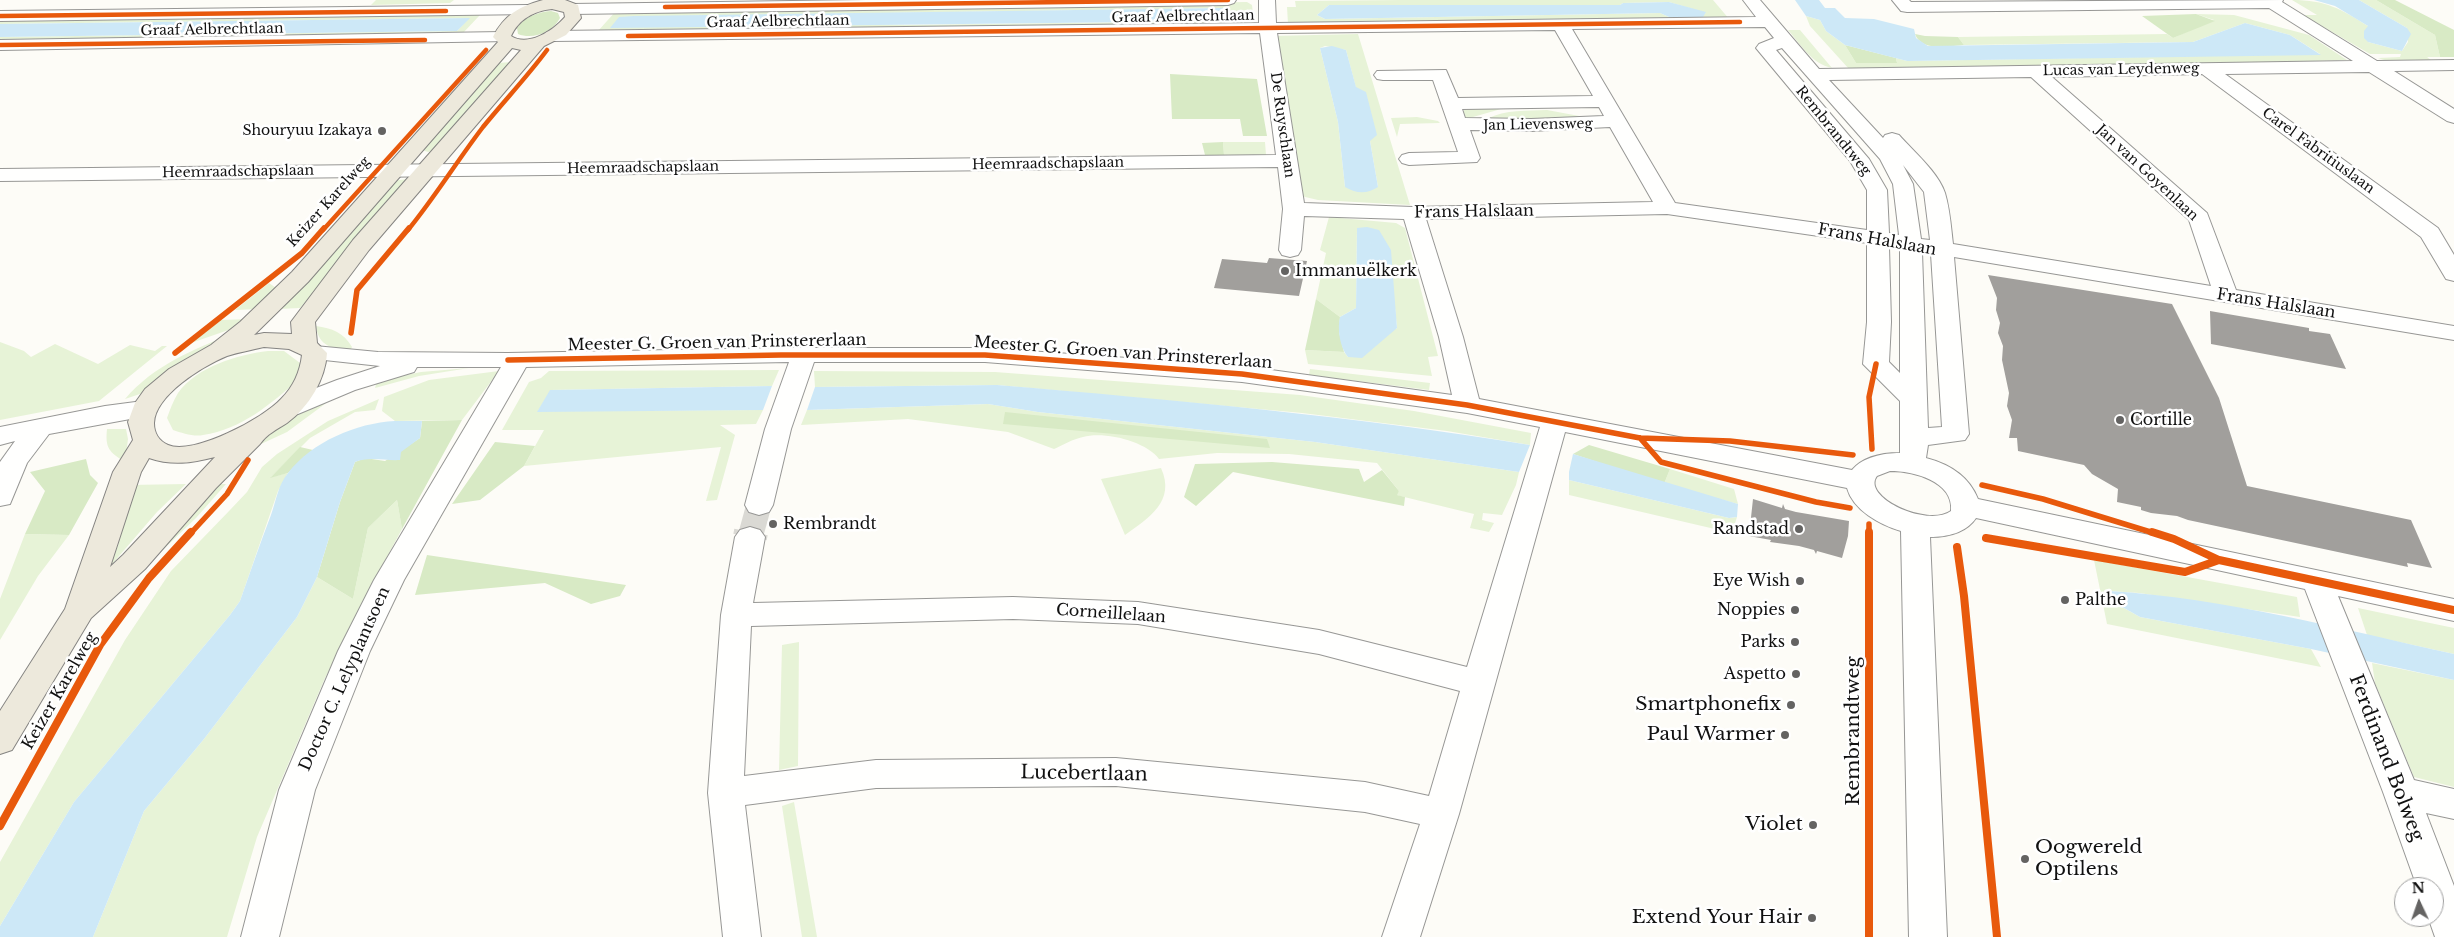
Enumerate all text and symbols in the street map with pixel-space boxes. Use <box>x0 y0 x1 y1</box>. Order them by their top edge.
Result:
street label: Graaf Aelbrechtlaan <box>1111 7 1255 27</box>
street label: Graaf Aelbrechtlaan <box>706 12 850 32</box>
street label: Graaf Aelbrechtlaan <box>140 20 284 40</box>
street label: Lucas van Leydenweg <box>2043 60 2199 80</box>
street label: De Ruyschlaan <box>1266 71 1298 179</box>
street label: Rembrandtweg <box>1792 83 1874 179</box>
street label: Carel Fabritiuslaan <box>2259 105 2377 197</box>
street label: Jan Lievensweg <box>1483 116 1593 134</box>
street label: Jan van Goyenlaan <box>2092 121 2202 225</box>
place label: Shouryuu Izakaya <box>242 123 372 139</box>
marker: Shouryuu Izakaya <box>376 125 388 137</box>
street label: Keizer Karelweg <box>284 153 374 251</box>
street label: Heemraadschapslaan <box>972 154 1124 174</box>
street label: Heemraadschapslaan <box>567 158 719 178</box>
street label: Heemraadschapslaan <box>162 162 314 182</box>
street label: Frans Halslaan <box>1414 201 1534 223</box>
street label: Frans Halslaan <box>1816 220 1938 260</box>
place label: Immanuëlkerk <box>1295 261 1417 281</box>
marker: Immanuëlkerk <box>1279 265 1291 277</box>
street label: Frans Halslaan <box>2215 285 2337 323</box>
street label: Meester G. Groen van Prinstererlaan <box>567 331 867 355</box>
street label: Meester G. Groen van Prinstererlaan <box>973 333 1273 373</box>
place label: Cortille <box>2130 410 2192 430</box>
marker: Cortille <box>2114 414 2126 426</box>
place label: Rembrandt <box>783 514 877 534</box>
marker: Rembrandt <box>767 518 779 530</box>
place label: Randstad <box>1713 519 1789 539</box>
marker: Randstad <box>1793 523 1805 535</box>
place label: Eye Wish <box>1713 571 1790 591</box>
marker: Eye Wish <box>1794 575 1806 587</box>
street label: Doctor C. Lelyplantsoen <box>296 584 394 774</box>
place label: Palthe <box>2075 590 2126 610</box>
marker: Palthe <box>2059 594 2071 606</box>
place label: Noppies <box>1717 600 1785 620</box>
street label: Corneillelaan <box>1055 601 1167 627</box>
marker: Noppies <box>1789 604 1801 616</box>
street label: Keizer Karelweg <box>19 629 101 753</box>
place label: Parks <box>1741 632 1785 652</box>
marker: Parks <box>1789 636 1801 648</box>
street label: Rembrandtweg <box>1843 656 1865 806</box>
place label: Aspetto <box>1724 664 1786 684</box>
marker: Aspetto <box>1790 668 1802 680</box>
street label: Ferdinand Bolweg <box>2344 671 2428 845</box>
place label: Smartphonefix <box>1635 694 1781 716</box>
marker: Smartphonefix <box>1785 699 1797 711</box>
place label: Paul Warmer <box>1647 724 1775 746</box>
marker: Paul Warmer <box>1779 729 1791 741</box>
street label: Lucebertlaan <box>1020 761 1148 787</box>
place label: Violet <box>1745 814 1803 836</box>
marker: Violet <box>1807 819 1819 831</box>
place label: Oogwereld Optilens <box>2035 837 2142 881</box>
marker: Oogwereld Optilens <box>2019 853 2031 865</box>
north arrow <box>2394 877 2444 927</box>
text: N <box>2411 879 2425 897</box>
place label: Extend Your Hair <box>1632 907 1802 929</box>
marker: Extend Your Hair <box>1806 912 1818 924</box>

